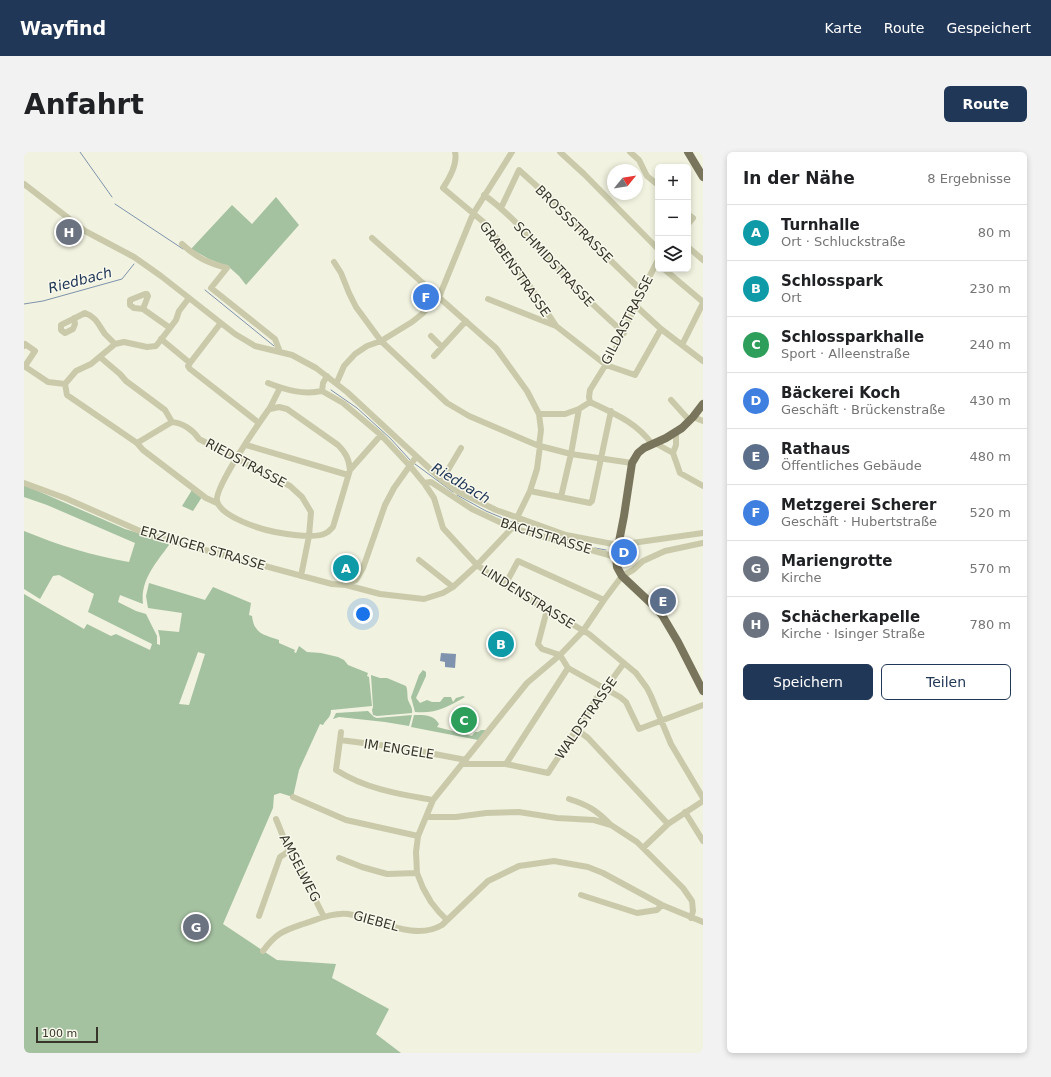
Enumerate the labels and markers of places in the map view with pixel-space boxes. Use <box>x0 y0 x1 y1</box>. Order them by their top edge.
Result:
pin: H <box>56 217 82 247</box>
pin: F <box>413 282 439 312</box>
pin: D <box>611 537 637 567</box>
pin: A <box>333 553 359 583</box>
pin: E <box>650 586 676 616</box>
pin: B <box>488 629 514 659</box>
pin: C <box>451 705 477 735</box>
pin: G <box>183 912 209 942</box>

